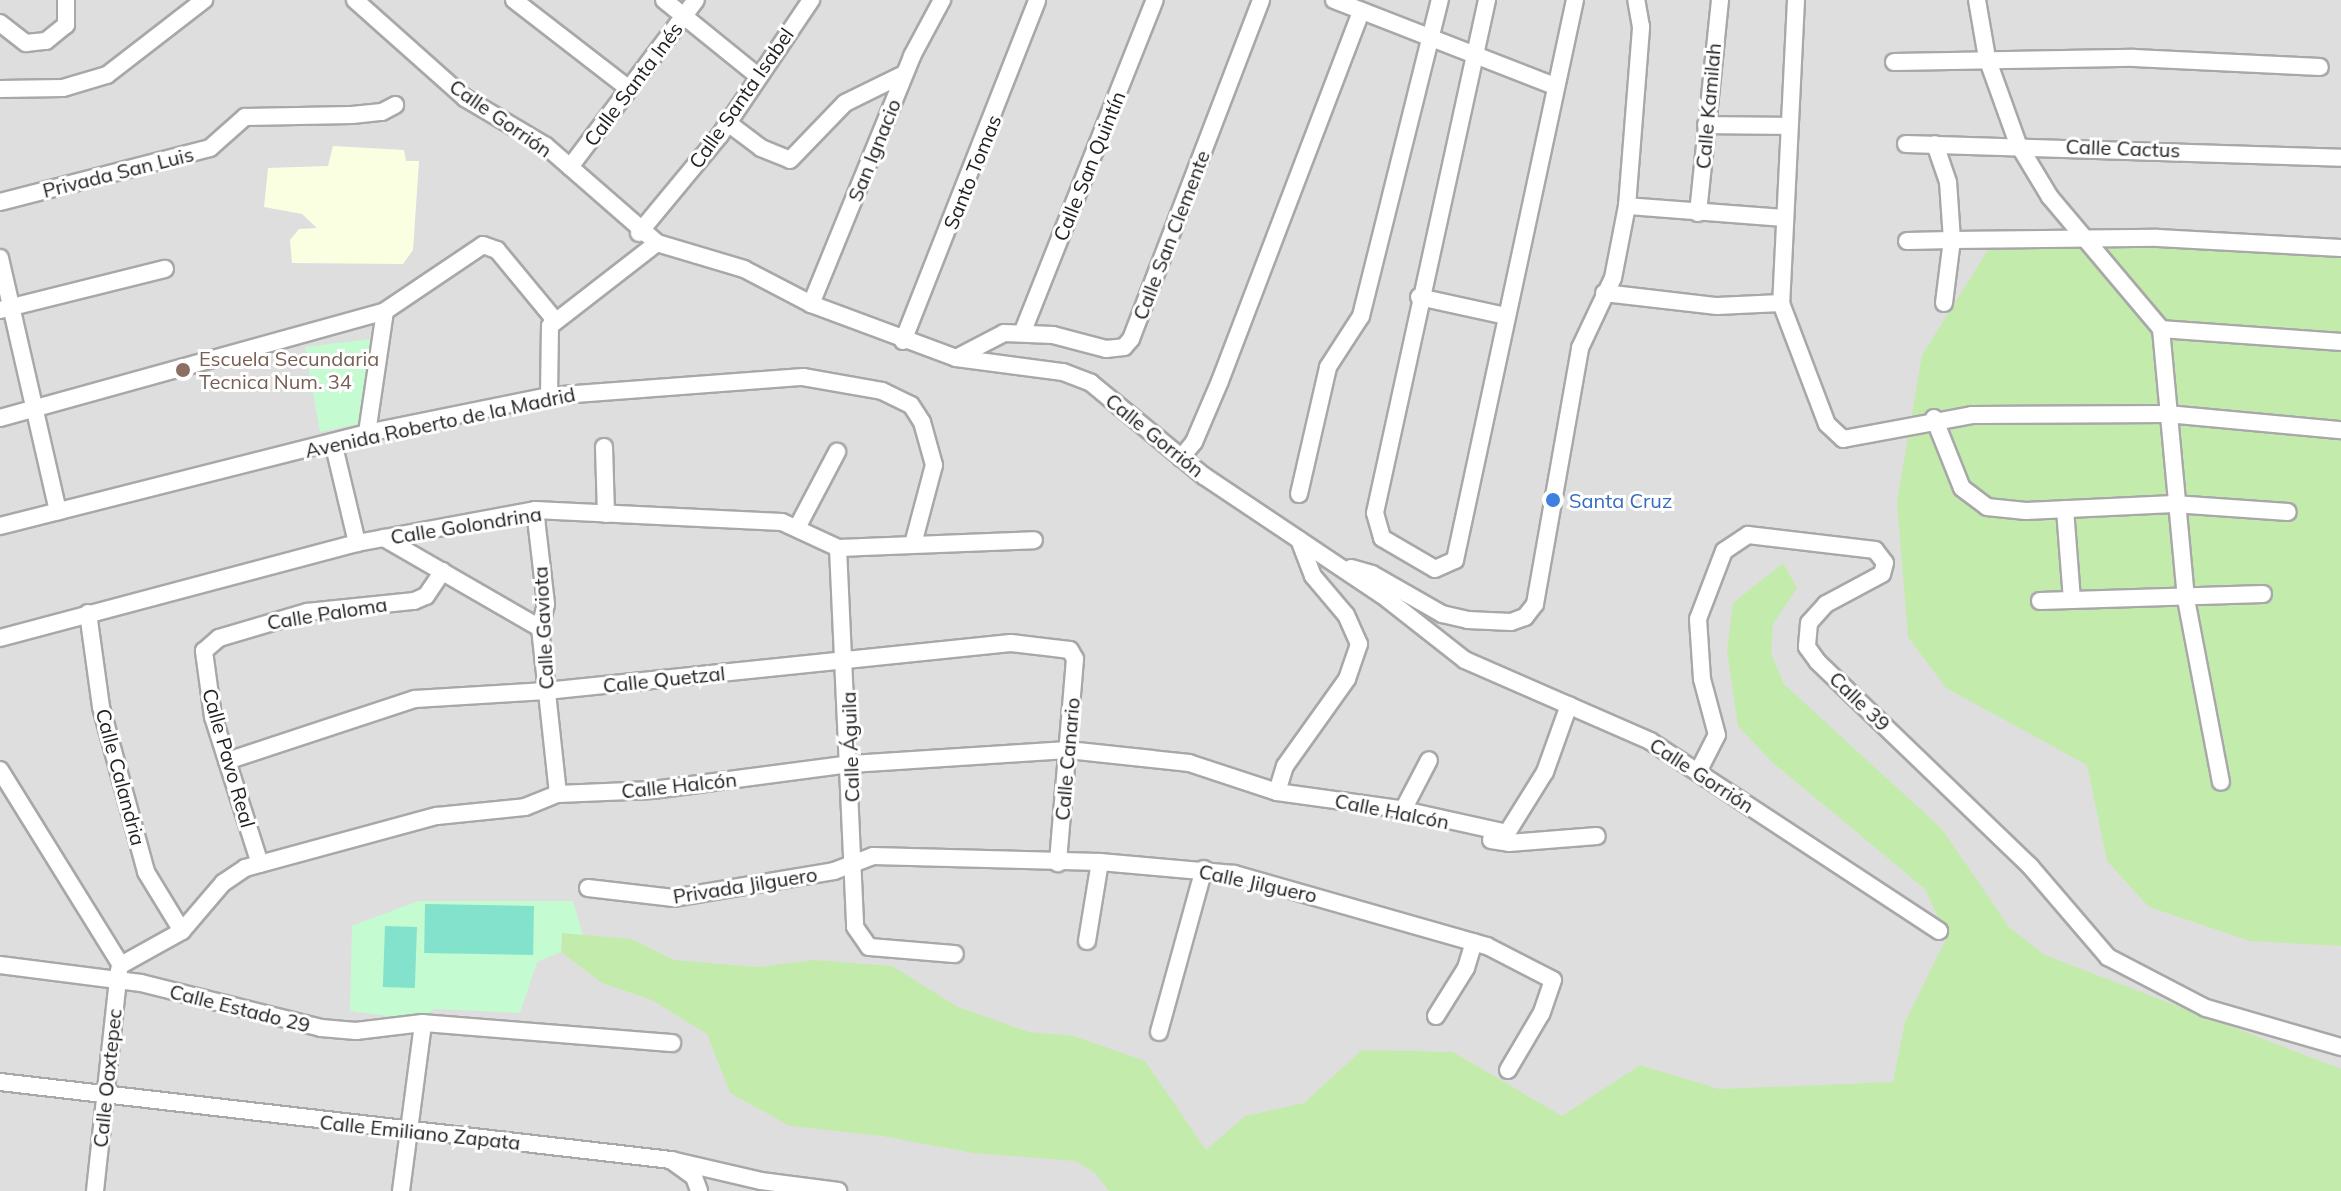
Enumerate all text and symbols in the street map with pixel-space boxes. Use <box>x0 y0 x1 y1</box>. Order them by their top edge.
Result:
street label: Calle Santa Inés <box>579 17 687 151</box>
street label: Calle Santa Isabel <box>684 23 798 173</box>
street label: Calle Kamilah <box>1691 42 1725 170</box>
street label: Calle Gorrión <box>445 74 557 162</box>
street label: Calle San Quintín <box>1048 88 1130 244</box>
street label: San Ignacio <box>843 95 905 205</box>
street label: Santo Tomas <box>938 111 1006 233</box>
street label: Calle Cactus <box>2065 134 2181 162</box>
street label: Privada San Luis <box>40 142 196 202</box>
street label: Calle San Clemente <box>1128 147 1214 323</box>
place label: Escuela Secundaria Tecnica Num. 34 <box>199 346 379 393</box>
marker: Escuela Secundaria Tecnica Num. 34 <box>174 361 192 379</box>
street label: Avenida Roberto de la Madrid <box>303 382 577 462</box>
street label: Calle Gorrión <box>1101 388 1209 482</box>
place label: Santa Cruz <box>1569 488 1672 512</box>
marker: Santa Cruz <box>1544 491 1562 509</box>
street label: Calle Golondrina <box>389 501 543 549</box>
street label: Calle Gaviota <box>528 566 558 690</box>
street label: Calle Paloma <box>265 592 389 634</box>
street label: Calle Quetzal <box>602 661 726 697</box>
street label: Calle 39 <box>1825 666 1895 736</box>
street label: Calle Pavo Real <box>198 686 260 830</box>
street label: Calle Águila <box>836 691 864 803</box>
street label: Calle Canario <box>1050 696 1084 822</box>
street label: Calle Calandria <box>91 706 151 848</box>
street label: Calle Gorrión <box>1645 732 1759 818</box>
street label: Calle Halcón <box>620 767 738 803</box>
street label: Calle Halcón <box>1333 788 1451 834</box>
street label: Calle Jilguero <box>1197 859 1319 907</box>
street label: Privada Jilguero <box>671 862 819 908</box>
street label: Calle Estado 29 <box>167 979 313 1037</box>
street label: Calle Oaxtepec <box>88 1007 126 1149</box>
street label: Calle Emiliano Zapata <box>318 1110 522 1154</box>

